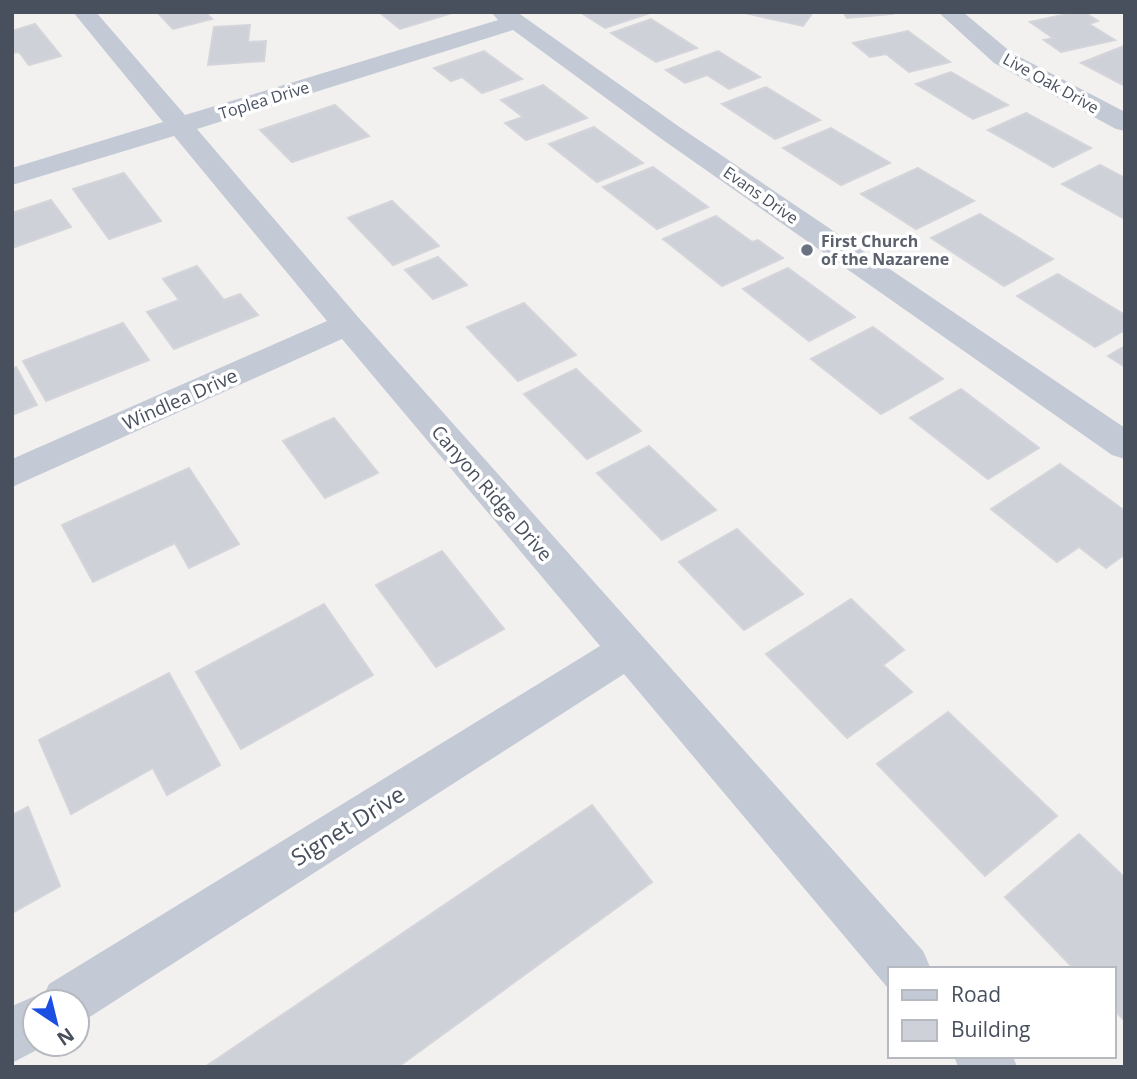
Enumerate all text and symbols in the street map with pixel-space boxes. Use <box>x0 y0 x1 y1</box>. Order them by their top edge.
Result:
street label: Live Oak Drive <box>999 48 1103 118</box>
street label: Toplea Drive <box>216 76 312 124</box>
street label: Evans Drive <box>719 161 803 229</box>
place label: First Church of the Nazarene <box>821 230 949 270</box>
marker: First Church of the Nazarene <box>799 242 815 258</box>
street label: Windlea Drive <box>118 362 242 436</box>
street label: Canyon Ridge Drive <box>426 419 558 567</box>
street label: Signet Drive <box>285 778 410 873</box>
legend <box>888 967 1116 1058</box>
text: Road <box>951 980 1001 1008</box>
north arrow <box>21 988 91 1058</box>
text: Building <box>951 1015 1030 1043</box>
text: N <box>52 1022 80 1052</box>

